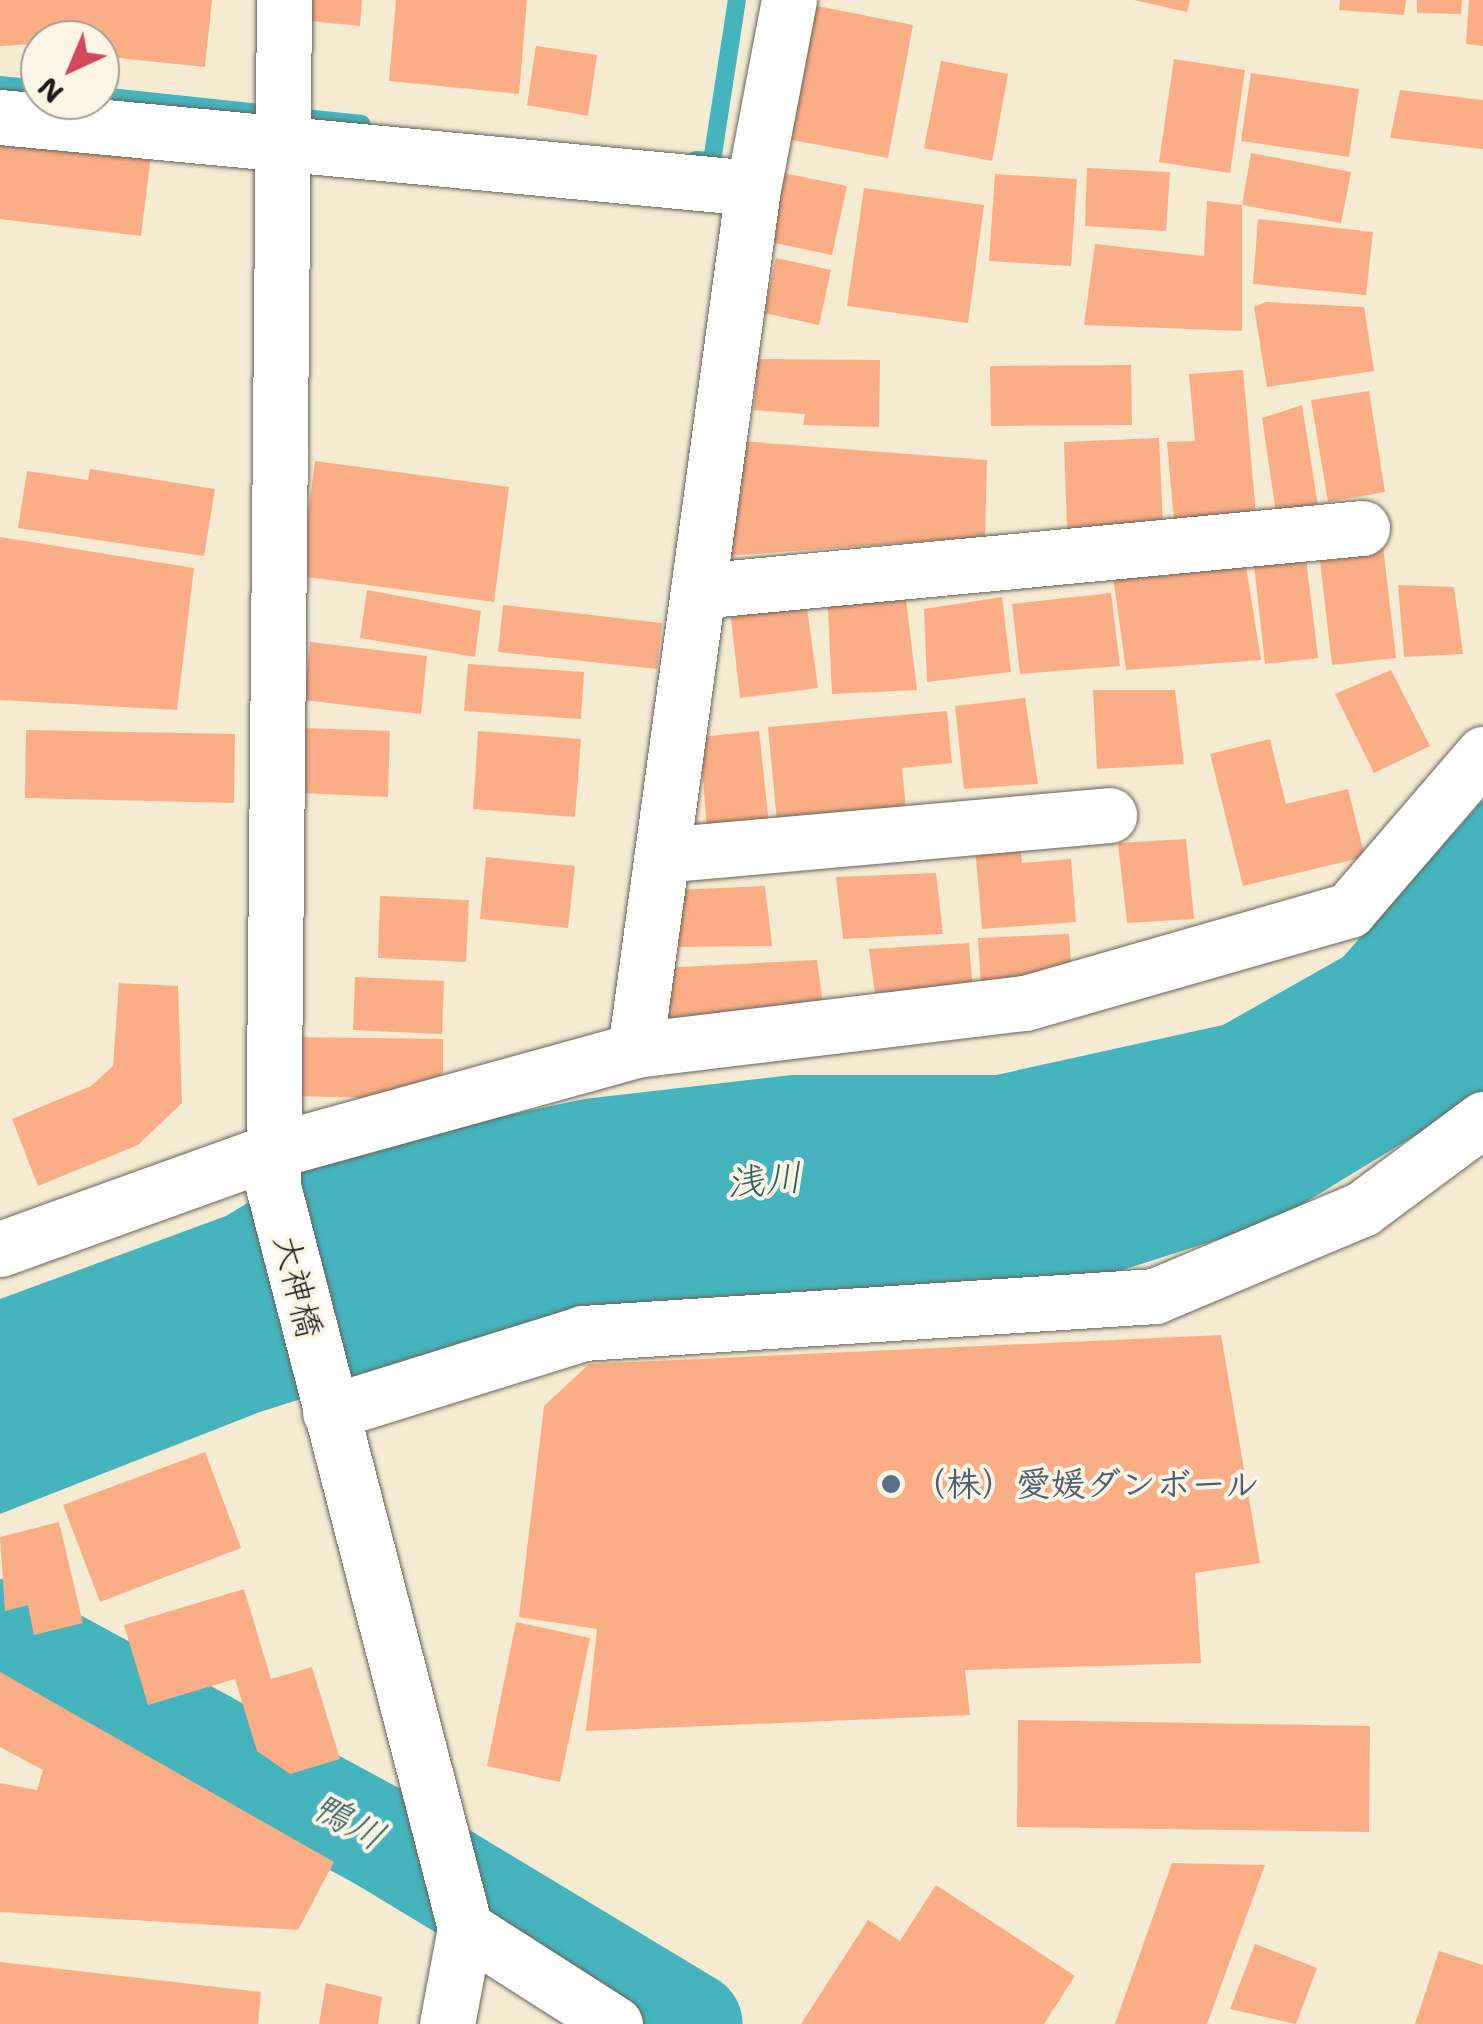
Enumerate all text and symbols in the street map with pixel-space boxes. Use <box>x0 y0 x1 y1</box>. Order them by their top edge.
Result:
north arrow <box>20 20 120 120</box>
text: N <box>29 69 72 112</box>
water label: 浅川 <box>724 1154 804 1206</box>
street label: 大神橋 <box>265 1230 331 1342</box>
place label: （株）愛媛ダンボール <box>911 1463 1261 1505</box>
marker: （株）愛媛ダンボール <box>880 1473 902 1495</box>
water label: 鴨川 <box>305 1783 393 1859</box>

